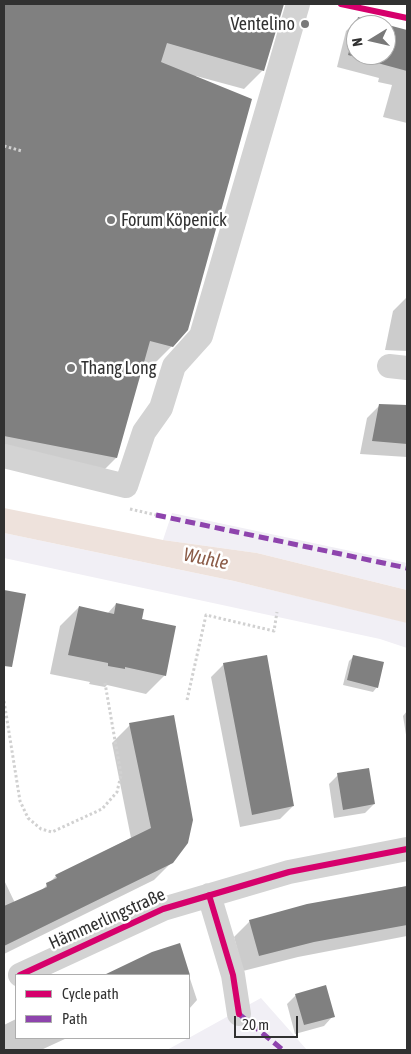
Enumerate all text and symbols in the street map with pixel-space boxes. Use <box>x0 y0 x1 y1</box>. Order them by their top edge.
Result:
place label: Ventelino <box>231 13 295 35</box>
north arrow <box>346 15 396 65</box>
marker: Ventelino <box>299 18 311 30</box>
text: N <box>349 37 366 48</box>
place label: Forum Köpenick <box>121 209 227 231</box>
marker: Forum Köpenick <box>105 214 117 226</box>
place label: Thang Long <box>81 357 156 379</box>
marker: Thang Long <box>65 362 77 374</box>
water label: Wuhle <box>181 543 231 575</box>
street label: Hämmerlingstraße <box>45 884 169 954</box>
legend <box>15 974 190 1039</box>
text: Cycle path <box>62 985 119 1002</box>
scale bar <box>236 1006 300 1038</box>
text: Path <box>62 1010 88 1027</box>
text: 20 m <box>242 1016 269 1033</box>

